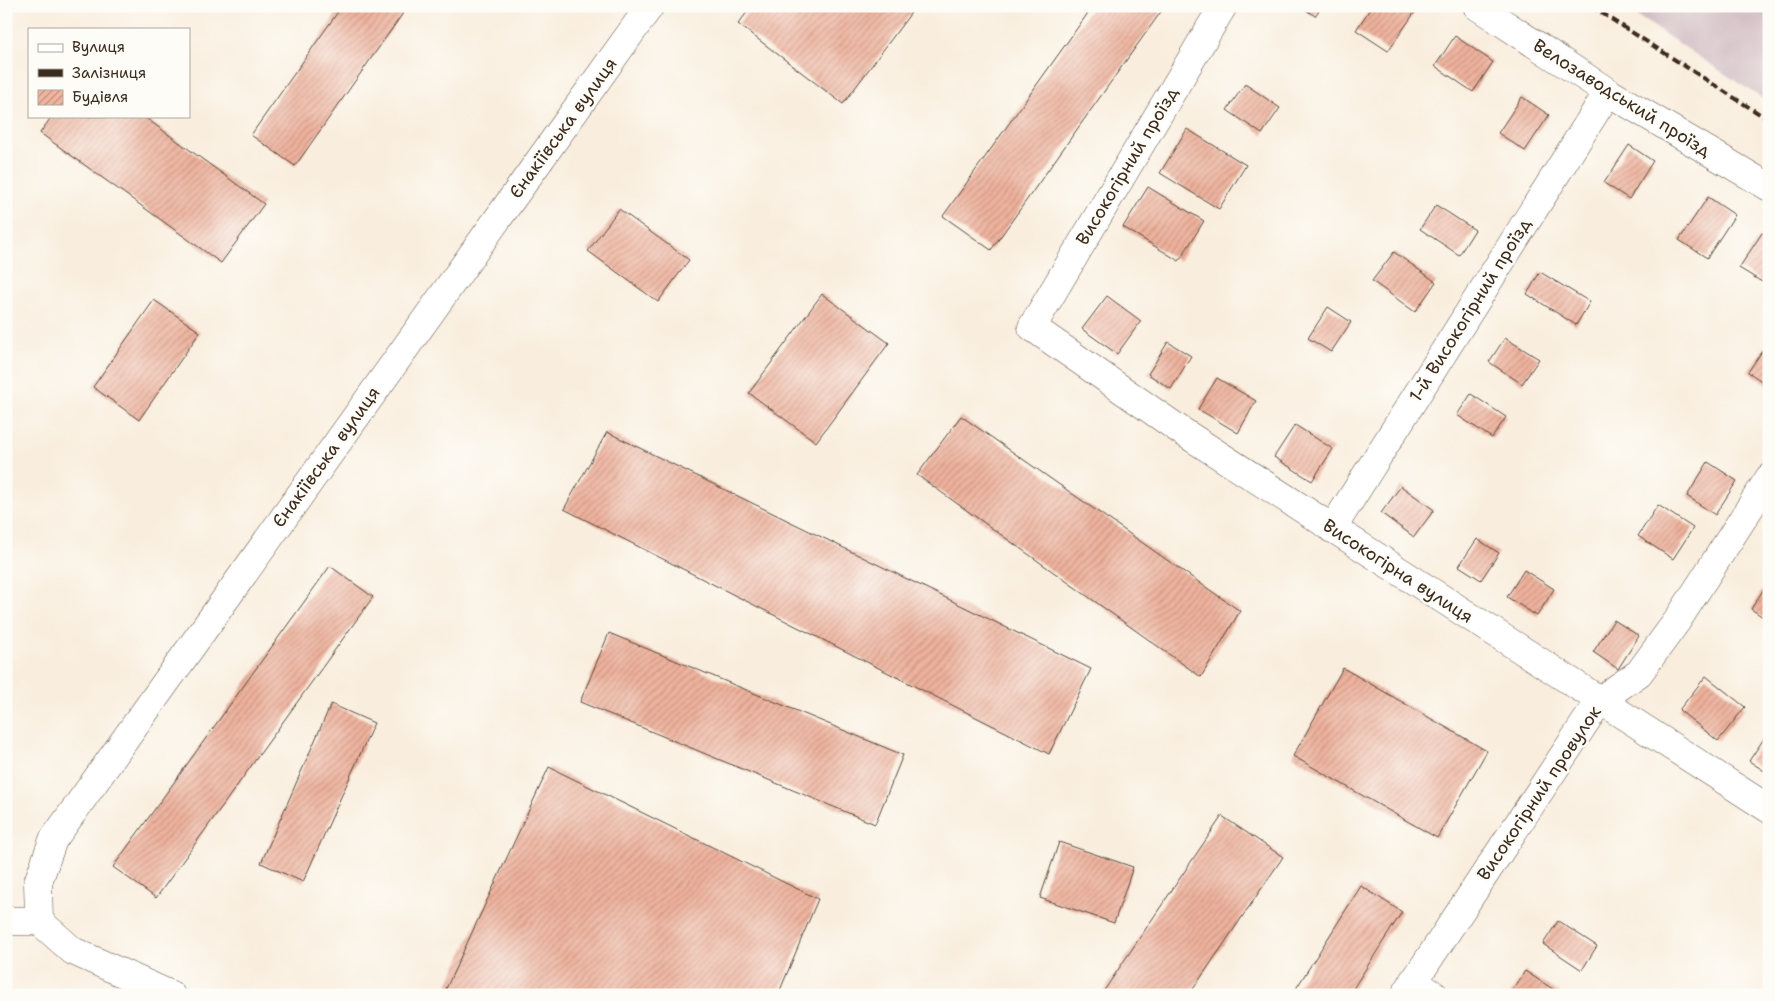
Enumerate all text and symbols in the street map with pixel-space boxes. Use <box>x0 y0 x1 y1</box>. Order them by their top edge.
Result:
legend <box>28 28 190 118</box>
street label: Велозаводський проїзд <box>1529 33 1716 163</box>
text: Вулиця <box>72 37 125 57</box>
street label: Єнакіївська вулиця <box>504 53 622 203</box>
text: Залізниця <box>72 63 146 83</box>
street label: Високогірний проїзд <box>1070 82 1184 250</box>
text: Будівля <box>72 87 128 107</box>
street label: 1-й Високогірний проїзд <box>1403 213 1537 407</box>
street label: Єнакіївська вулиця <box>267 382 385 532</box>
street label: Високогірна вулиця <box>1318 513 1478 629</box>
street label: Високогірний провулок <box>1471 701 1607 885</box>

